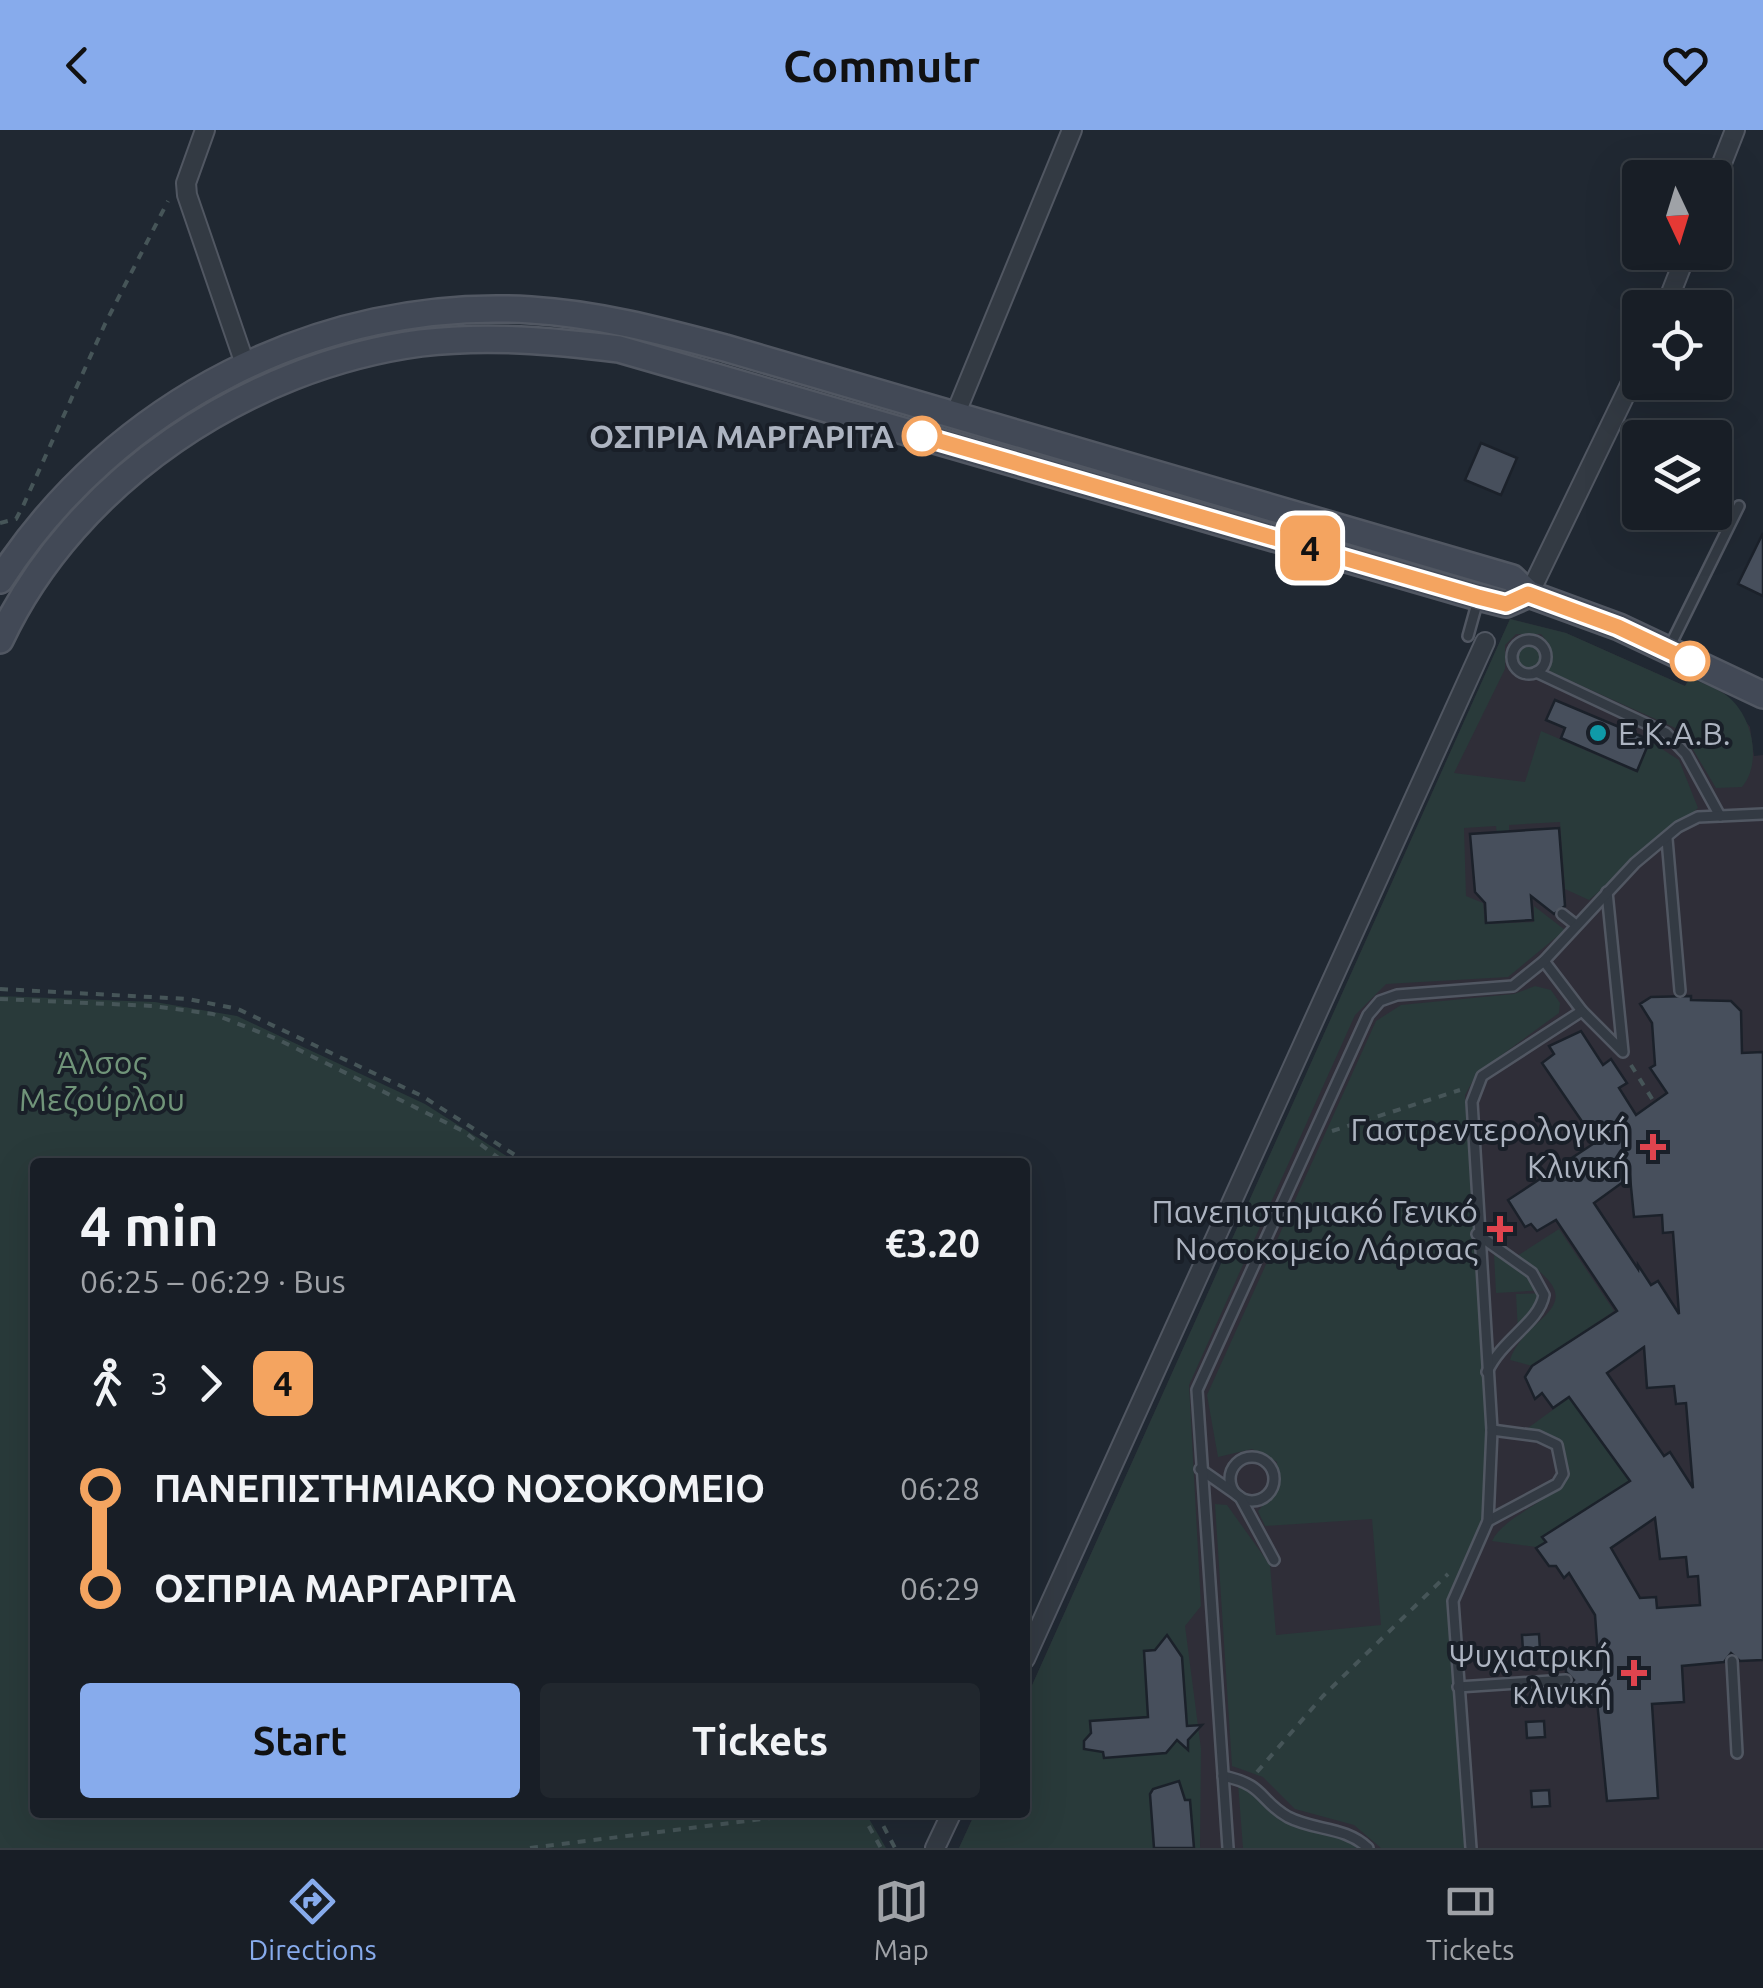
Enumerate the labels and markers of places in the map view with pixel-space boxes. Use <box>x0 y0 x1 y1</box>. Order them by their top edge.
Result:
marker: ΟΣΠΡΙΑ ΜΑΡΓΑΡΙΤΑ <box>903 417 941 455</box>
place label: ΟΣΠΡΙΑ ΜΑΡΓΑΡΙΤΑ <box>589 418 894 454</box>
unlabelled marker <box>1671 642 1709 680</box>
place label: E.K.A.B. <box>1618 715 1731 751</box>
marker: E.K.A.B. <box>1587 722 1609 744</box>
place label: Γαστρεντερολογική Κλινική <box>1351 1111 1630 1184</box>
marker: Γαστρεντερολογική Κλινική <box>1640 1134 1666 1160</box>
place label: Πανεπιστημιακό Γενικό Νοσοκομείο Λάρισας <box>1152 1193 1478 1267</box>
marker: Πανεπιστημιακό Γενικό Νοσοκομείο Λάρισας <box>1487 1216 1513 1242</box>
place label: Ψυχιατρική κλινική <box>1449 1637 1612 1710</box>
marker: Ψυχιατρική κλινική <box>1621 1660 1647 1686</box>

